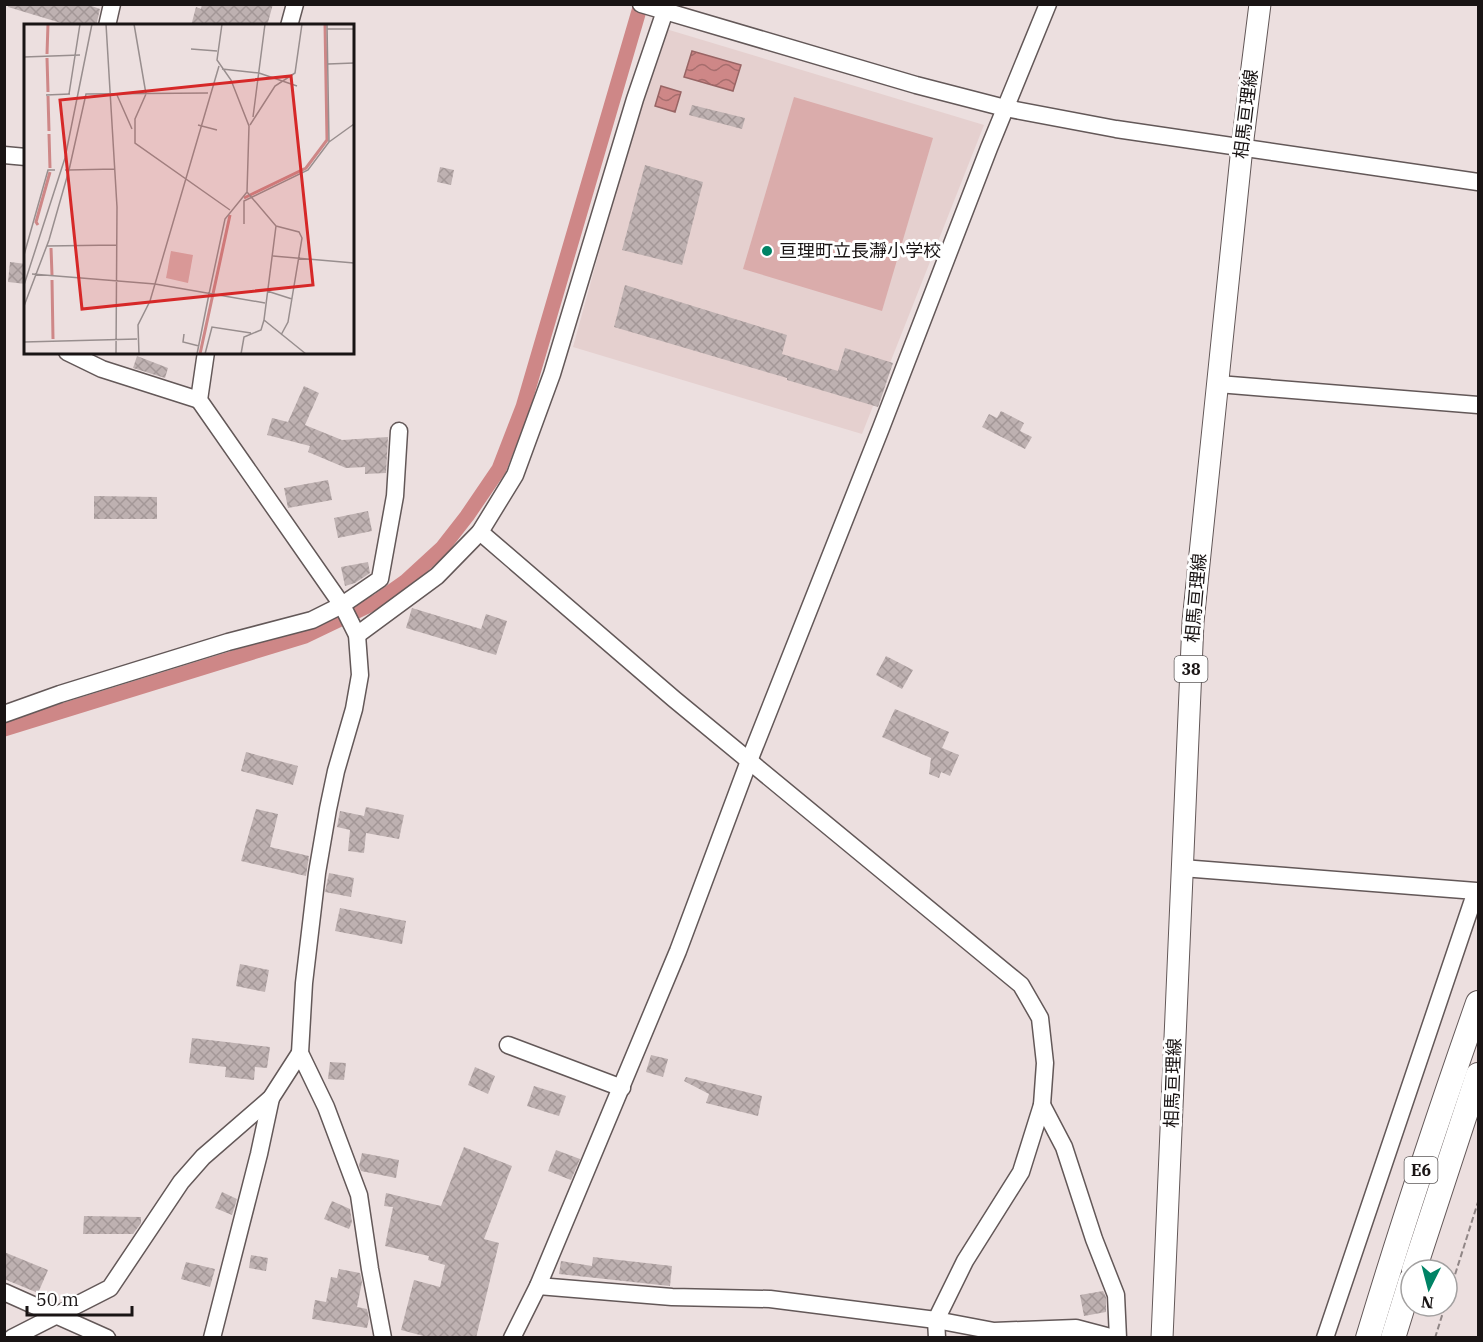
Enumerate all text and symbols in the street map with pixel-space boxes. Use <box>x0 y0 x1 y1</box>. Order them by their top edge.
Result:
inset map <box>24 24 354 354</box>
street label: 相馬亘理線 <box>1229 68 1262 160</box>
place label: 亘理町立長瀞小学校 <box>779 239 941 262</box>
marker: 亘理町立長瀞小学校 <box>760 244 774 258</box>
street label: 相馬亘理線 <box>1180 552 1211 644</box>
road number: 38 <box>1174 656 1208 682</box>
street label: 相馬亘理線 <box>1159 1038 1186 1128</box>
road number: E6 <box>1404 1157 1438 1183</box>
north arrow <box>1399 1258 1459 1318</box>
scale bar <box>27 1279 132 1317</box>
text: 50 m <box>36 1288 79 1311</box>
text: N <box>1420 1292 1435 1314</box>

